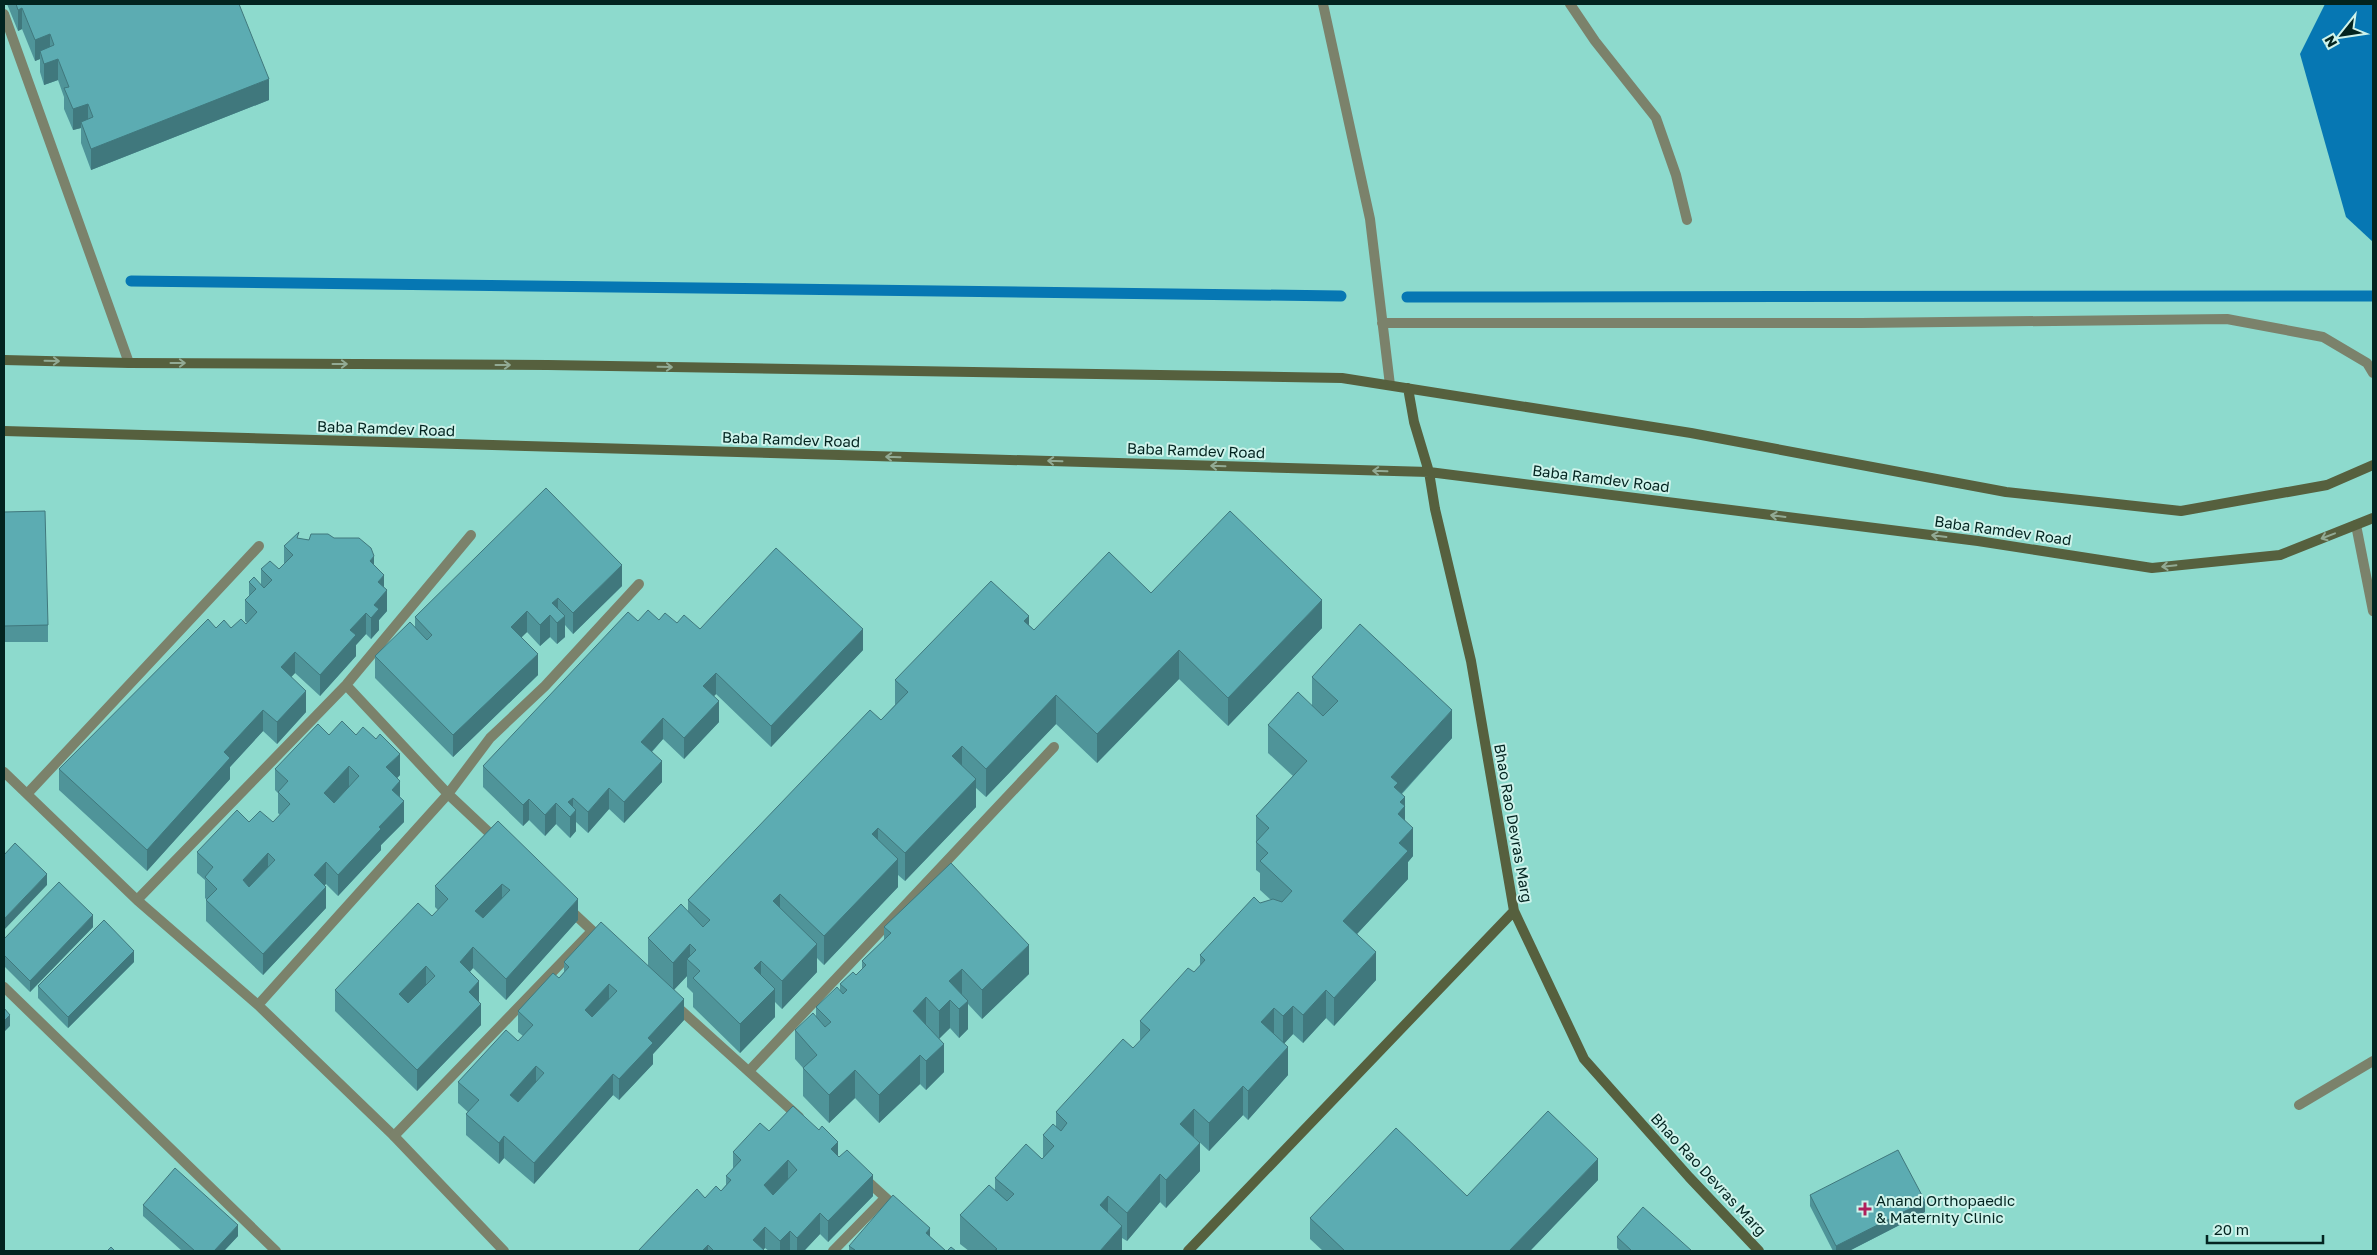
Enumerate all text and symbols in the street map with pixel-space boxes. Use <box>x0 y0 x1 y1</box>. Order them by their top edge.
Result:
north arrow <box>2317 10 2367 60</box>
text: N <box>2320 33 2340 51</box>
one-way arrow <box>44 356 60 366</box>
one-way arrow <box>170 358 186 368</box>
one-way arrow <box>332 359 348 369</box>
one-way arrow <box>494 360 511 370</box>
one-way arrow <box>657 362 673 372</box>
street label: Baba Ramdev Road <box>317 417 455 439</box>
street label: Baba Ramdev Road <box>722 428 860 450</box>
street label: Baba Ramdev Road <box>1127 439 1265 461</box>
one-way arrow <box>885 452 902 462</box>
one-way arrow <box>1047 457 1063 466</box>
one-way arrow <box>1210 461 1226 471</box>
street label: Baba Ramdev Road <box>1531 461 1671 495</box>
one-way arrow <box>1372 466 1388 475</box>
one-way arrow <box>1770 511 1786 521</box>
street label: Baba Ramdev Road <box>1933 511 2073 549</box>
one-way arrow <box>1932 531 1948 541</box>
one-way arrow <box>2321 532 2336 541</box>
one-way arrow <box>2162 561 2178 571</box>
street label: Bhao Rao Devras Marg <box>1491 742 1537 904</box>
street label: Bhao Rao Devras Marg <box>1647 1109 1771 1239</box>
place label: Anand Orthopaedic & Maternity Clinic <box>1876 1191 2015 1226</box>
marker: Anand Orthopaedic & Maternity Clinic <box>1858 1202 1872 1216</box>
scale bar <box>2207 1212 2323 1244</box>
text: 20 m <box>2214 1220 2249 1238</box>

